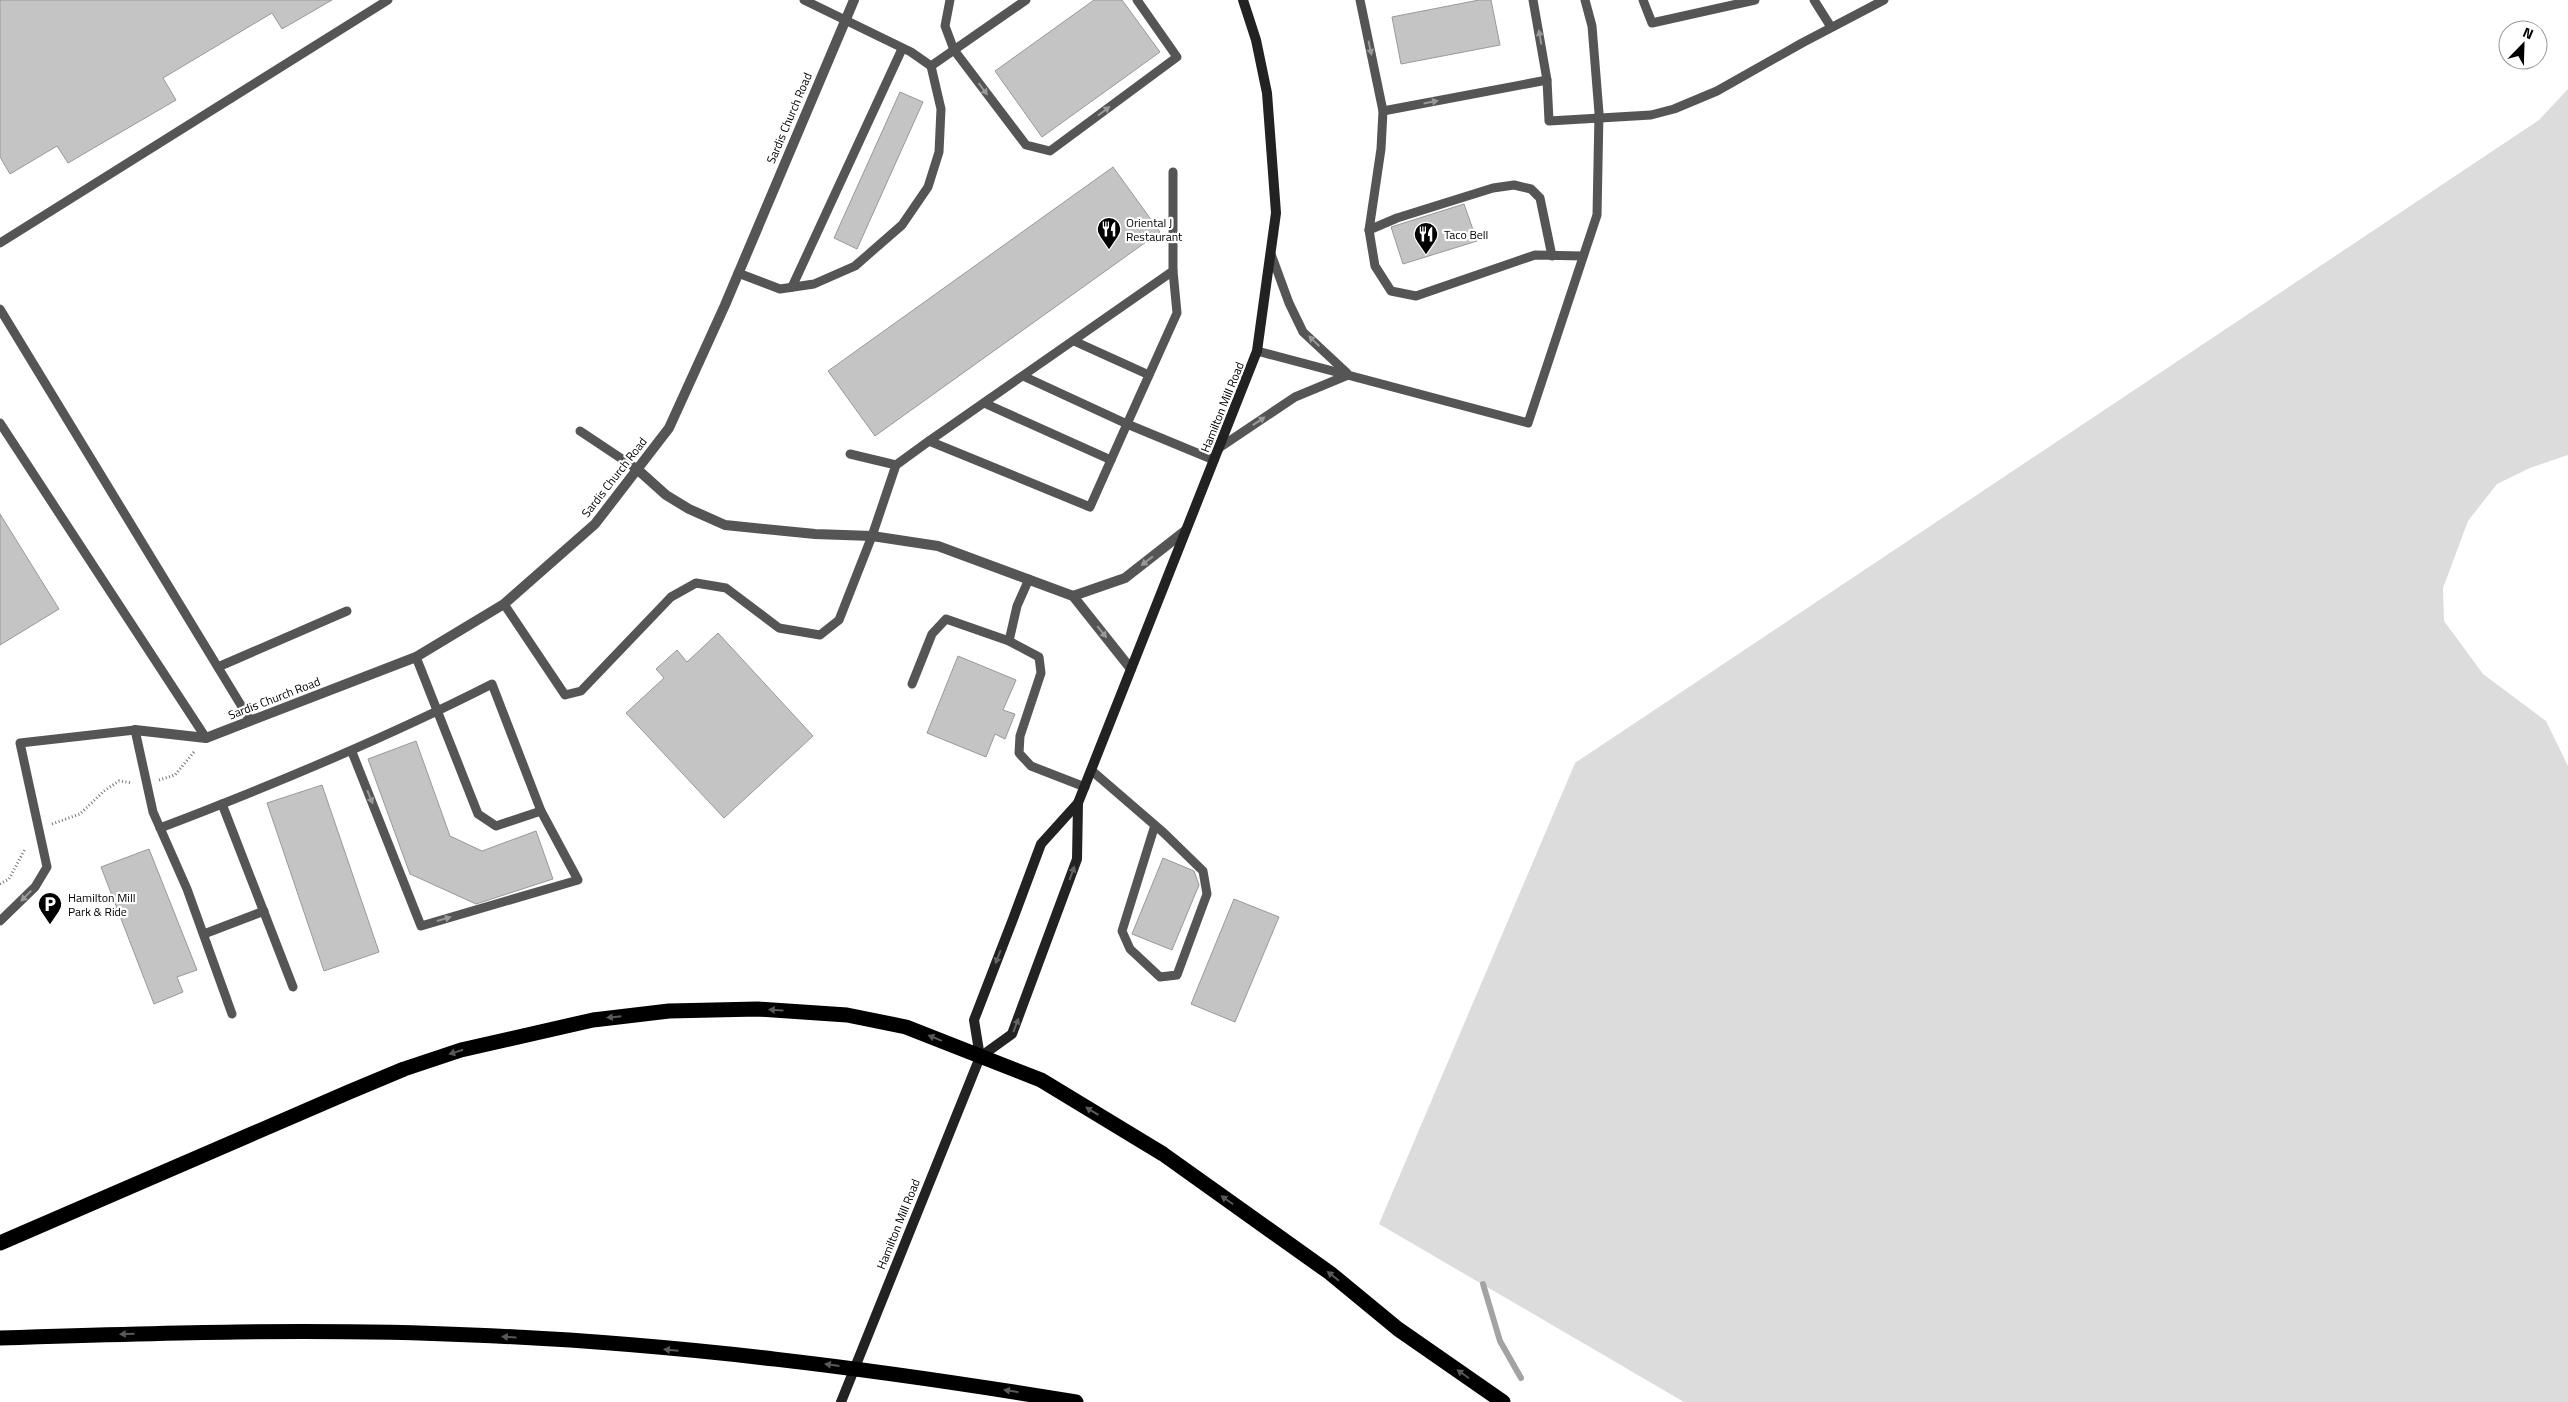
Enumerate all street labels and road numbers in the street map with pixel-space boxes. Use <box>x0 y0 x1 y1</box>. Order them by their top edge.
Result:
street label: Sardis Church Road <box>761 69 817 167</box>
street label: Hamilton Mill Road <box>1195 359 1249 455</box>
street label: Sardis Church Road <box>577 433 651 521</box>
street label: Sardis Church Road <box>225 672 323 724</box>
street label: Hamilton Mill Road <box>871 1176 925 1272</box>

